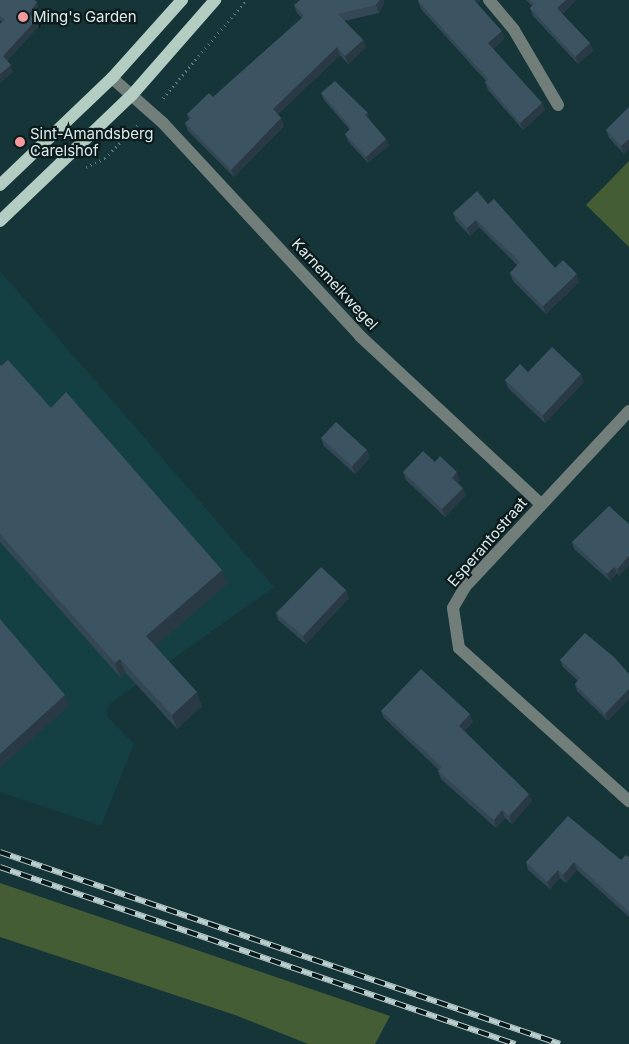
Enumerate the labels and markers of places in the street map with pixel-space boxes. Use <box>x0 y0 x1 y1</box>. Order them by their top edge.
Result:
place label: Ming's Garden <box>33 8 137 26</box>
marker: Ming's Garden <box>17 11 29 23</box>
place label: Sint-Amandsberg Carelshof <box>30 124 154 159</box>
marker: Sint-Amandsberg Carelshof <box>14 136 26 148</box>

